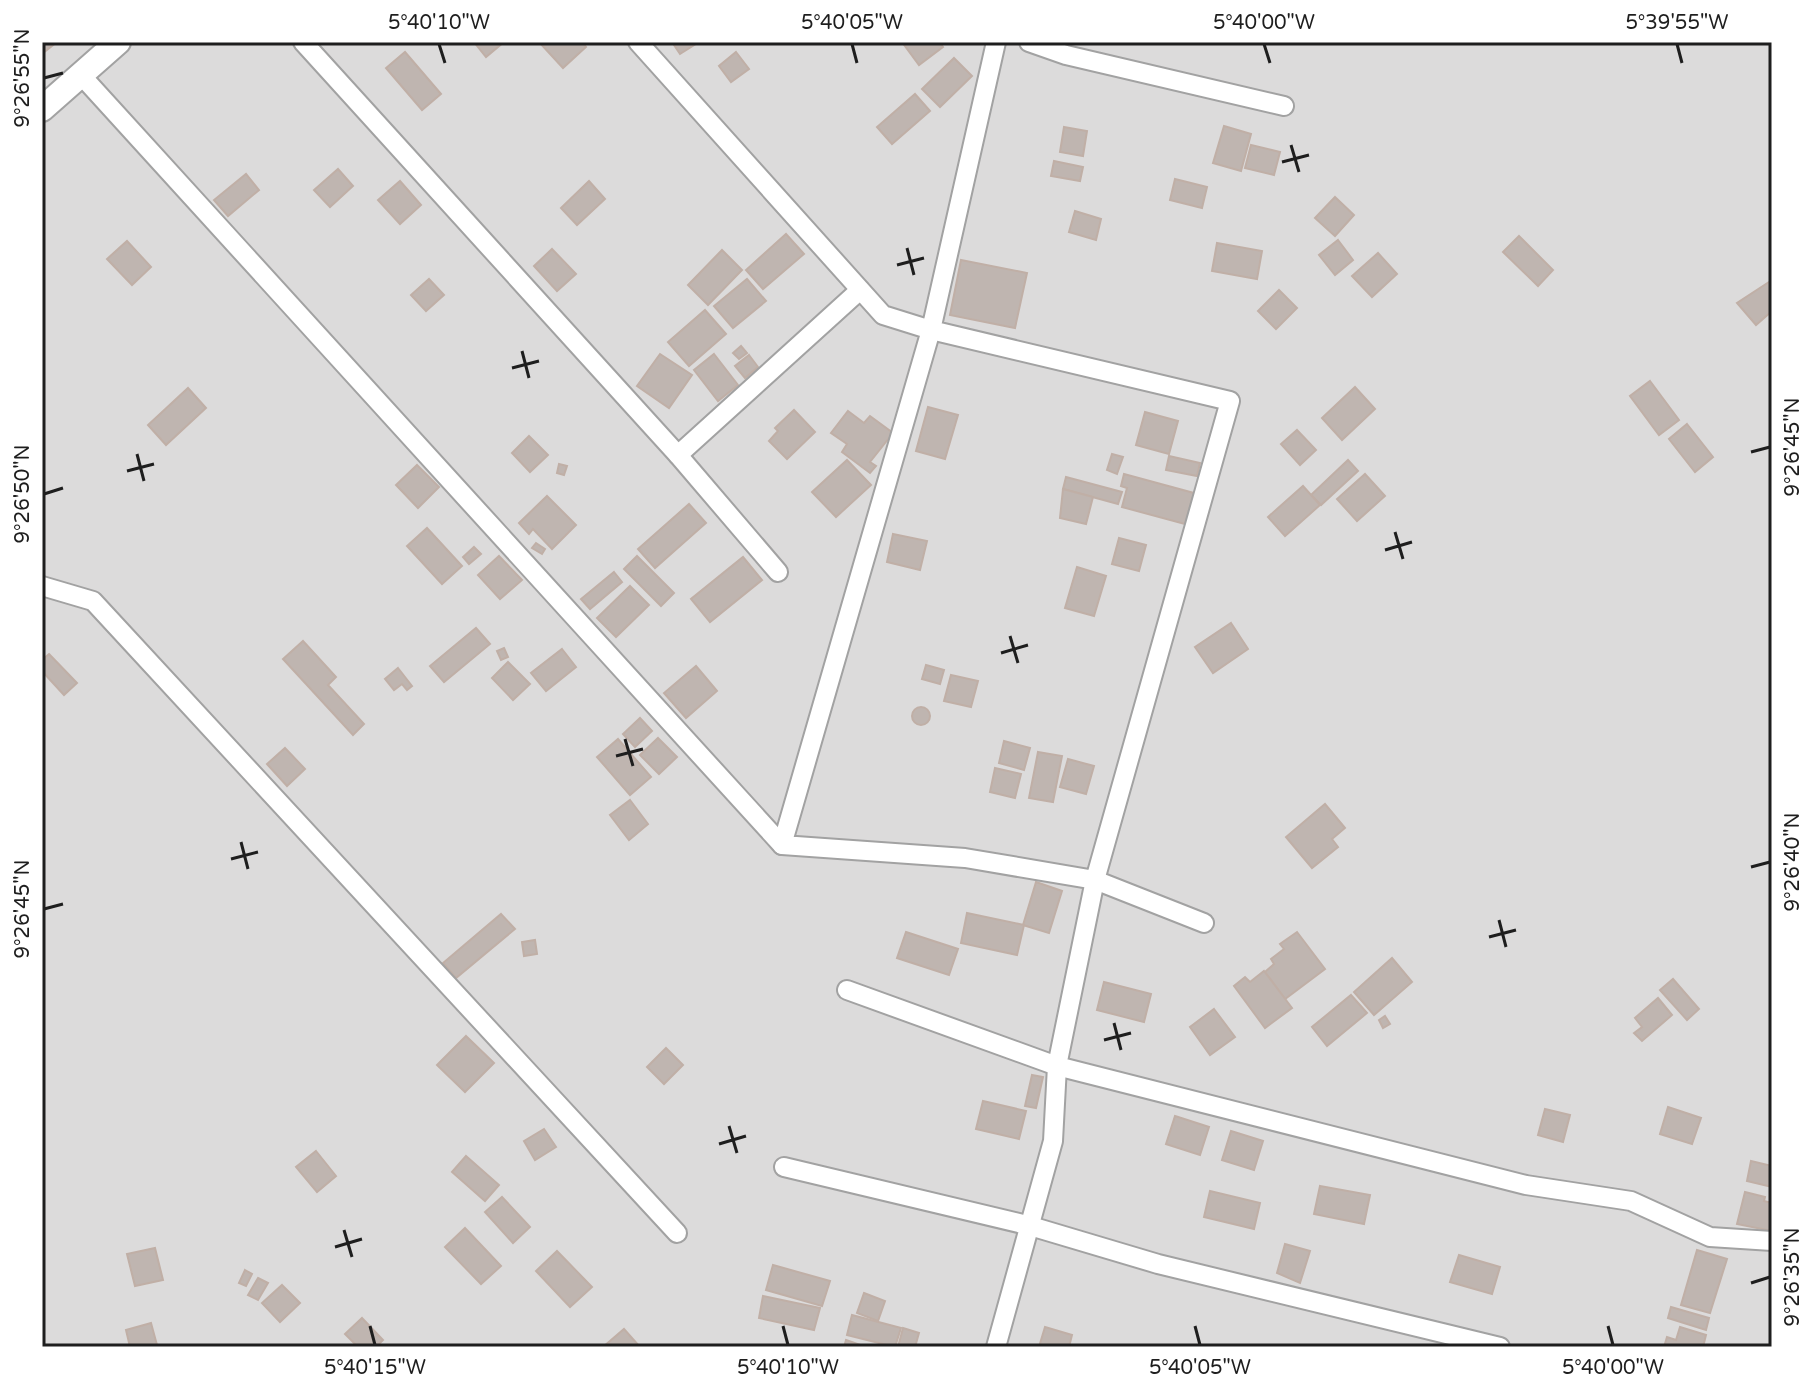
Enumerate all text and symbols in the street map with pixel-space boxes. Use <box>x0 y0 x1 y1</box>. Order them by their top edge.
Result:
text: 5°40'10"W <box>388 11 490 35</box>
text: 5°40'05"W <box>801 11 903 35</box>
text: 5°40'00"W <box>1213 11 1315 35</box>
text: 5°39'55"W <box>1626 11 1728 35</box>
text: 9°26'55"N <box>11 28 35 128</box>
text: 9°26'45"N <box>1781 397 1805 497</box>
text: 9°26'50"N <box>11 444 35 544</box>
text: 9°26'40"N <box>1781 812 1805 912</box>
text: 9°26'45"N <box>11 859 35 959</box>
text: 9°26'35"N <box>1781 1227 1805 1327</box>
text: 5°40'15"W <box>324 1356 426 1380</box>
text: 5°40'10"W <box>737 1356 839 1380</box>
text: 5°40'05"W <box>1149 1356 1251 1380</box>
text: 5°40'00"W <box>1562 1356 1664 1380</box>

